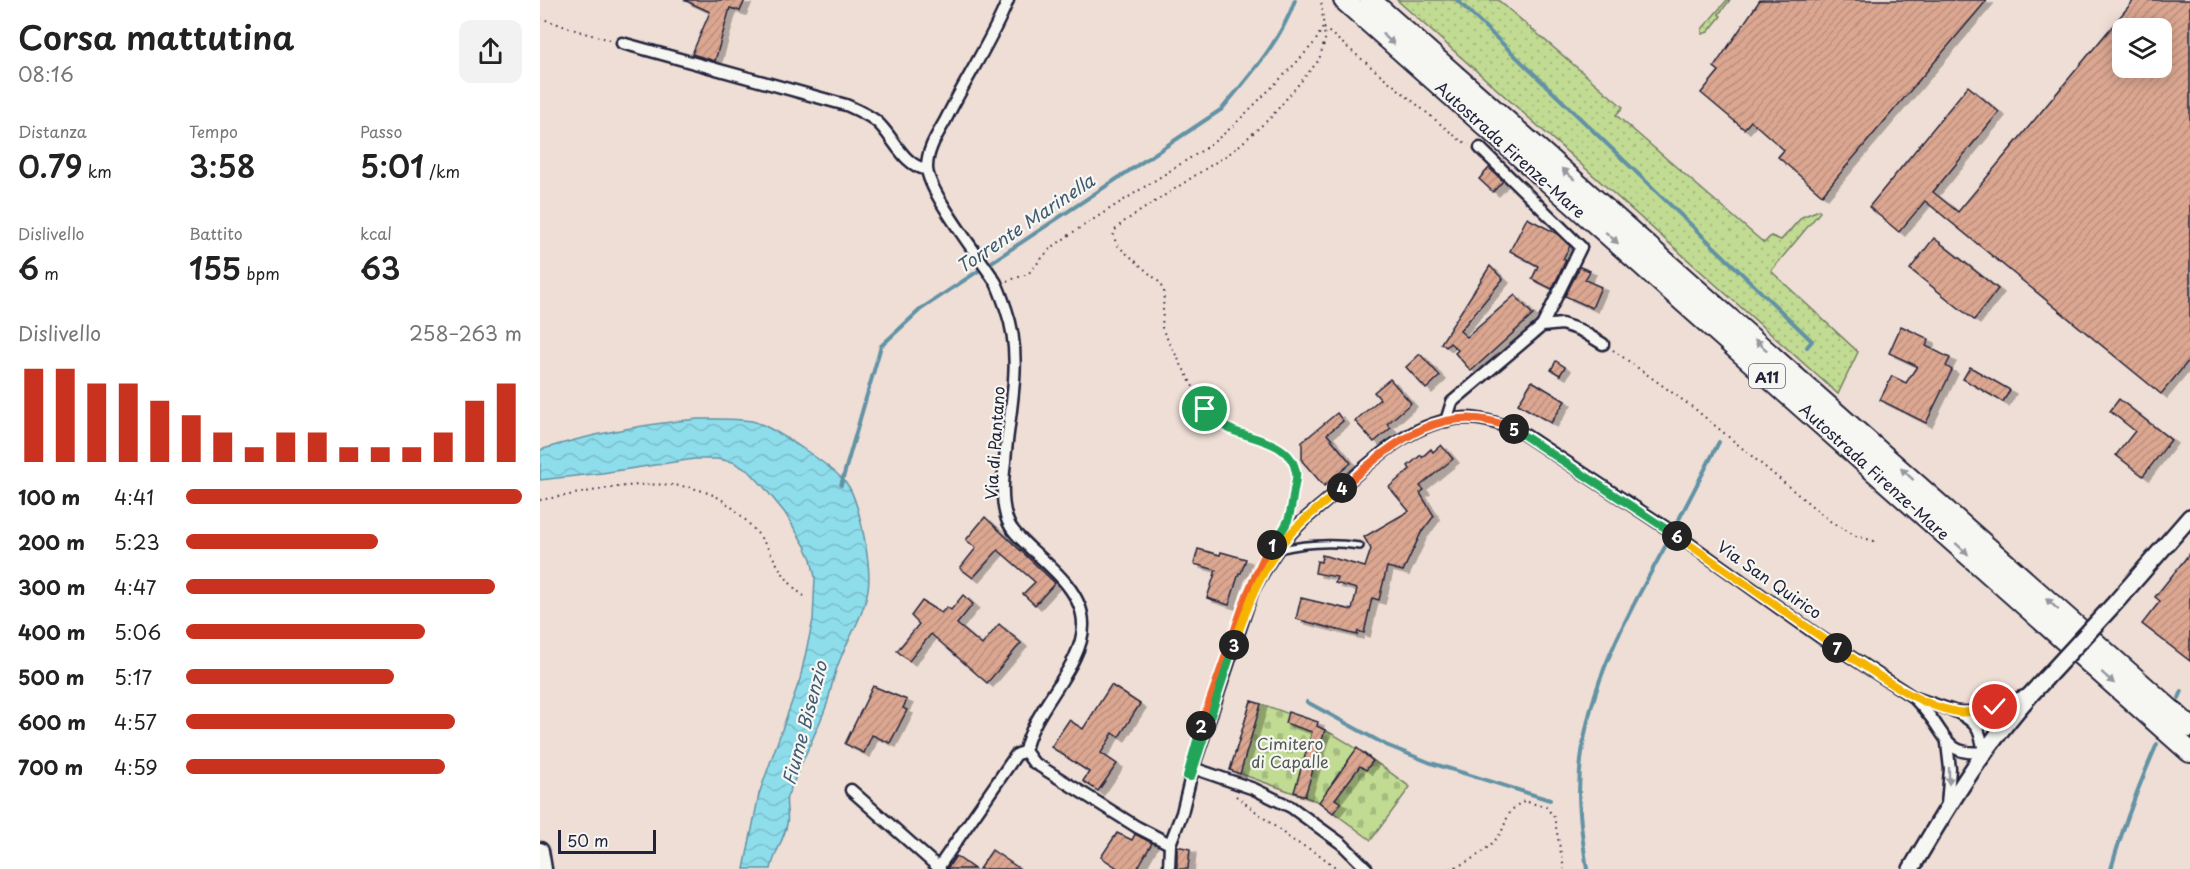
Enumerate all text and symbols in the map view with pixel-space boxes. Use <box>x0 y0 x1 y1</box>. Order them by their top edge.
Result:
text: Corsa mattutina <box>18 11 294 61</box>
map controls <box>2112 18 2172 78</box>
button: layers <box>2112 18 2172 78</box>
button: share <box>459 20 522 83</box>
one-way arrow <box>1380 32 1395 45</box>
text: 08:16 <box>18 59 74 89</box>
street label: Autostrada Firenze-Mare <box>1431 75 1591 223</box>
text: Distanza <box>18 119 87 143</box>
text: Tempo <box>189 119 238 143</box>
text: Passo <box>360 119 402 143</box>
text: 0.79 <box>18 143 83 188</box>
text: 3:58 <box>189 143 255 188</box>
text: 5:01 <box>360 143 424 188</box>
text: km <box>83 159 112 183</box>
text: /km <box>424 159 460 183</box>
water label: Torrente Marinella <box>951 166 1100 279</box>
one-way arrow <box>1560 167 1575 181</box>
text: Dislivello <box>18 221 84 245</box>
text: Battito <box>189 221 243 245</box>
text: kcal <box>360 221 392 245</box>
one-way arrow <box>1604 231 1619 244</box>
text: 6 <box>18 245 39 290</box>
text: 155 <box>189 245 241 290</box>
text: 63 <box>360 245 400 290</box>
text: m <box>39 261 59 285</box>
text: bpm <box>241 261 280 285</box>
text: Dislivello <box>18 318 101 348</box>
text: 258–263 m <box>409 318 522 348</box>
one-way arrow <box>1754 339 1769 352</box>
road number: A11 <box>1749 364 1785 388</box>
pin <box>1179 383 1230 434</box>
street label: Via di Pantano <box>978 385 1010 501</box>
icon: arrive <box>1188 392 1221 425</box>
street label: Autostrada Firenze-Mare <box>1795 397 1955 545</box>
pin: 5 <box>1499 414 1529 444</box>
text: 5 <box>1509 417 1519 441</box>
one-way arrow <box>1899 467 1914 481</box>
pin: 4 <box>1327 473 1357 503</box>
text: 4 <box>1337 476 1347 500</box>
text: 100 m <box>18 482 80 512</box>
text: 4:41 <box>114 482 154 512</box>
pin: 6 <box>1662 521 1692 551</box>
text: 6 <box>1671 524 1683 548</box>
text: 200 m <box>18 527 85 557</box>
text: 5:23 <box>114 527 160 557</box>
pin: 1 <box>1257 530 1287 560</box>
text: 1 <box>1268 533 1276 557</box>
street label: Via San Quirico <box>1713 534 1827 624</box>
one-way arrow <box>1954 542 1969 555</box>
text: 300 m <box>18 572 86 602</box>
text: 4:47 <box>114 572 156 602</box>
one-way arrow <box>2045 598 2060 611</box>
text: 400 m <box>18 617 86 647</box>
text: 5:06 <box>114 617 161 647</box>
pin: 3 <box>1219 630 1249 660</box>
text: 3 <box>1229 633 1239 657</box>
pin: 7 <box>1822 633 1852 663</box>
text: 7 <box>1832 636 1842 660</box>
water label: Fiume Bisenzio <box>775 657 834 788</box>
text: 500 m <box>18 662 85 692</box>
text: 5:17 <box>114 662 152 692</box>
one-way arrow <box>2100 671 2115 684</box>
pin <box>1969 681 2020 732</box>
icon: check <box>1978 690 2011 723</box>
text: 600 m <box>18 707 86 737</box>
text: 4:57 <box>114 707 157 737</box>
pin: 2 <box>1186 711 1216 741</box>
text: 2 <box>1195 714 1207 738</box>
park label: Cimitero di Capalle <box>1251 731 1329 773</box>
text: 700 m <box>18 752 83 782</box>
text: 4:59 <box>114 752 158 782</box>
one-way arrow <box>1944 766 1954 785</box>
scale bar <box>558 827 656 854</box>
text: 50 m <box>567 828 608 852</box>

